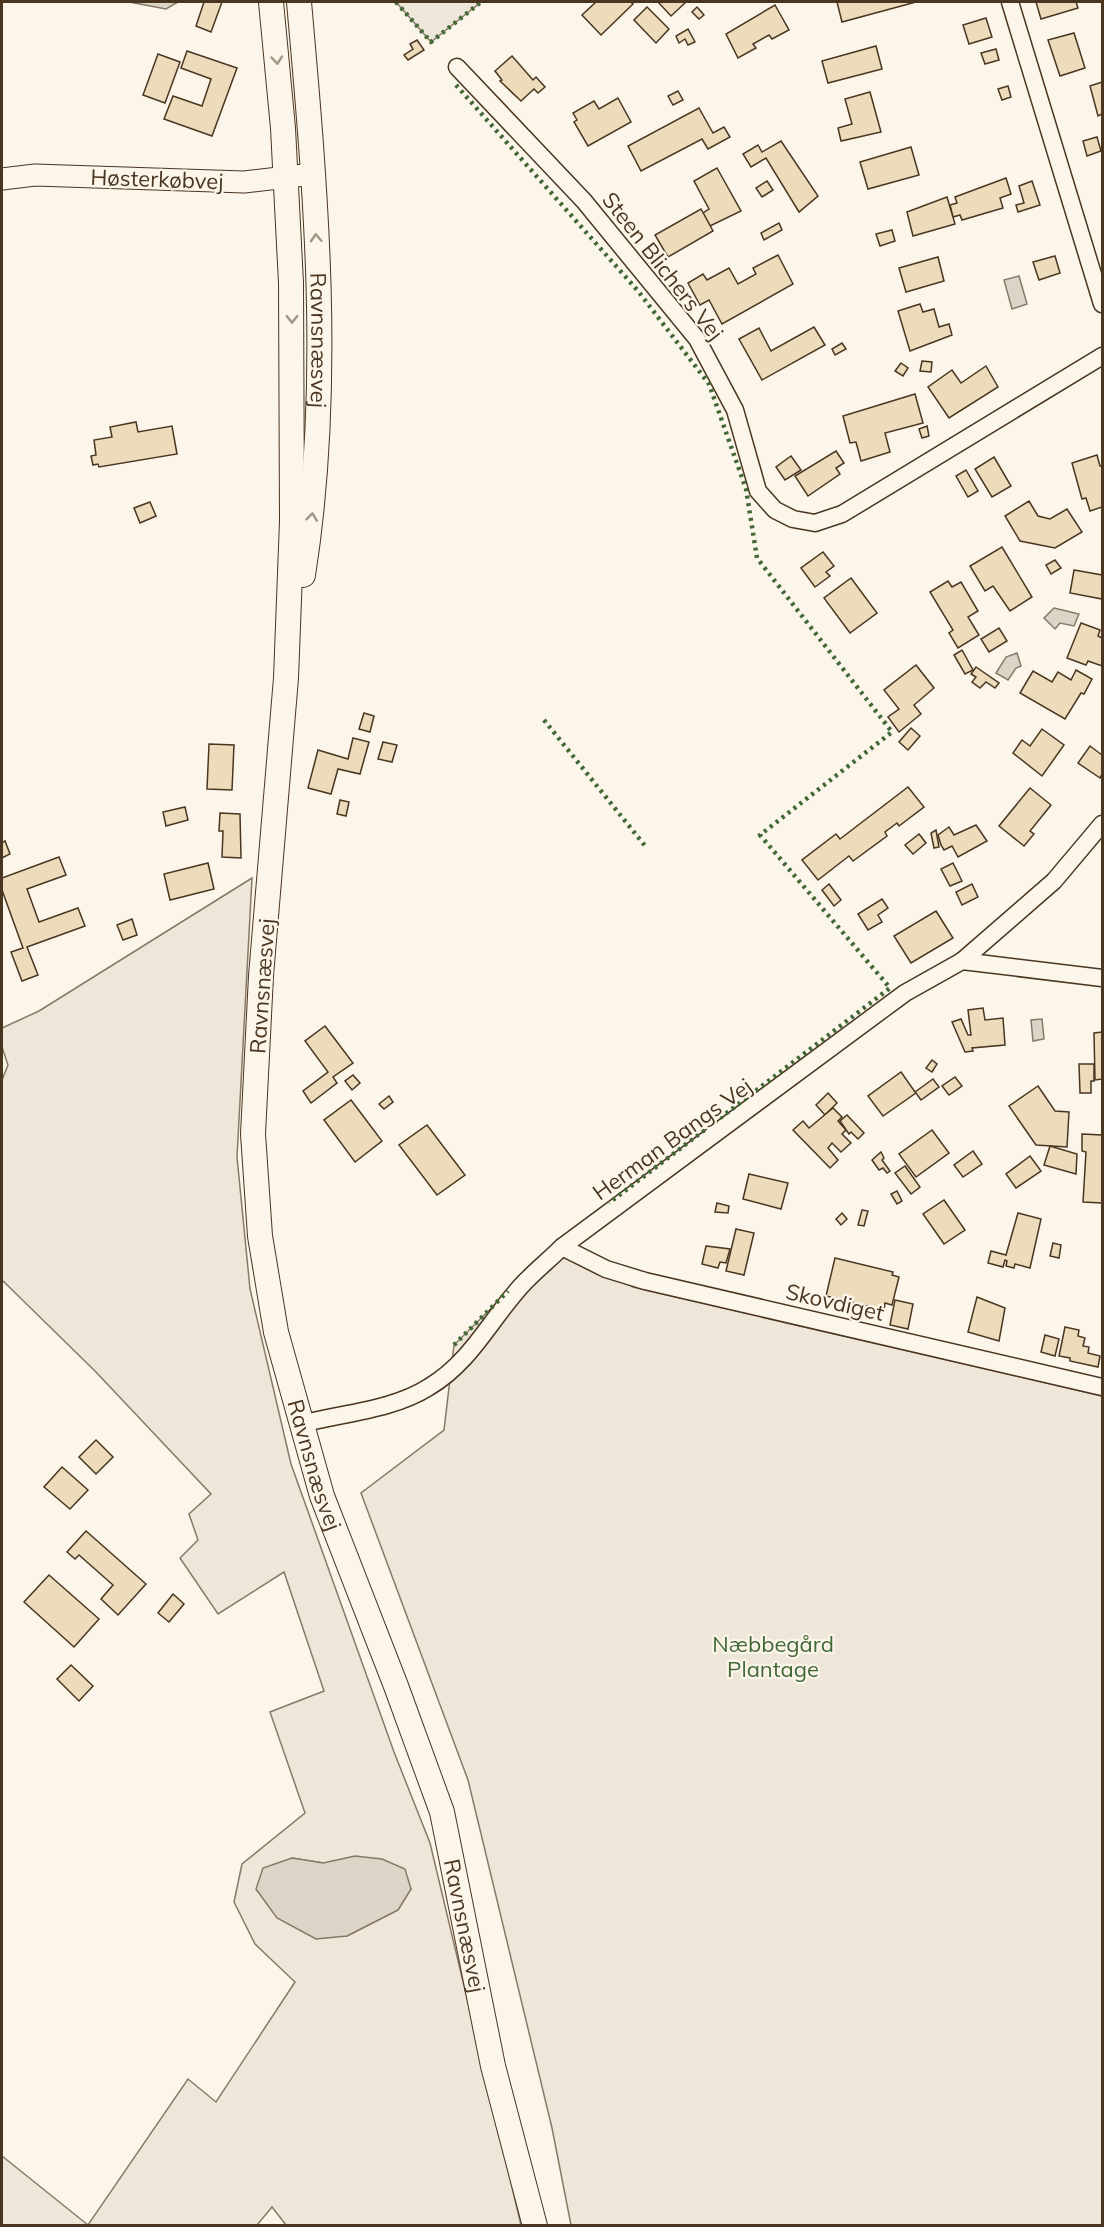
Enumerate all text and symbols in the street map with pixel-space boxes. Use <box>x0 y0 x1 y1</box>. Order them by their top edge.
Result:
one-way arrow <box>270 55 283 64</box>
street label: Høsterkøbvej <box>90 163 224 195</box>
street label: Steen Blichers Vej <box>596 186 730 346</box>
one-way arrow <box>309 234 322 243</box>
street label: Ravnsnæsvej <box>304 272 333 409</box>
one-way arrow <box>286 315 298 324</box>
one-way arrow <box>305 512 317 521</box>
street label: Ravnsnæsvej <box>243 917 281 1055</box>
street label: Herman Bangs Vej <box>587 1072 757 1206</box>
street label: Skovdiget <box>783 1277 887 1327</box>
street label: Ravnsnæsvej <box>282 1396 348 1534</box>
park label: Næbbegård Plantage <box>712 1630 834 1683</box>
street label: Ravnsnæsvej <box>438 1856 492 1995</box>

